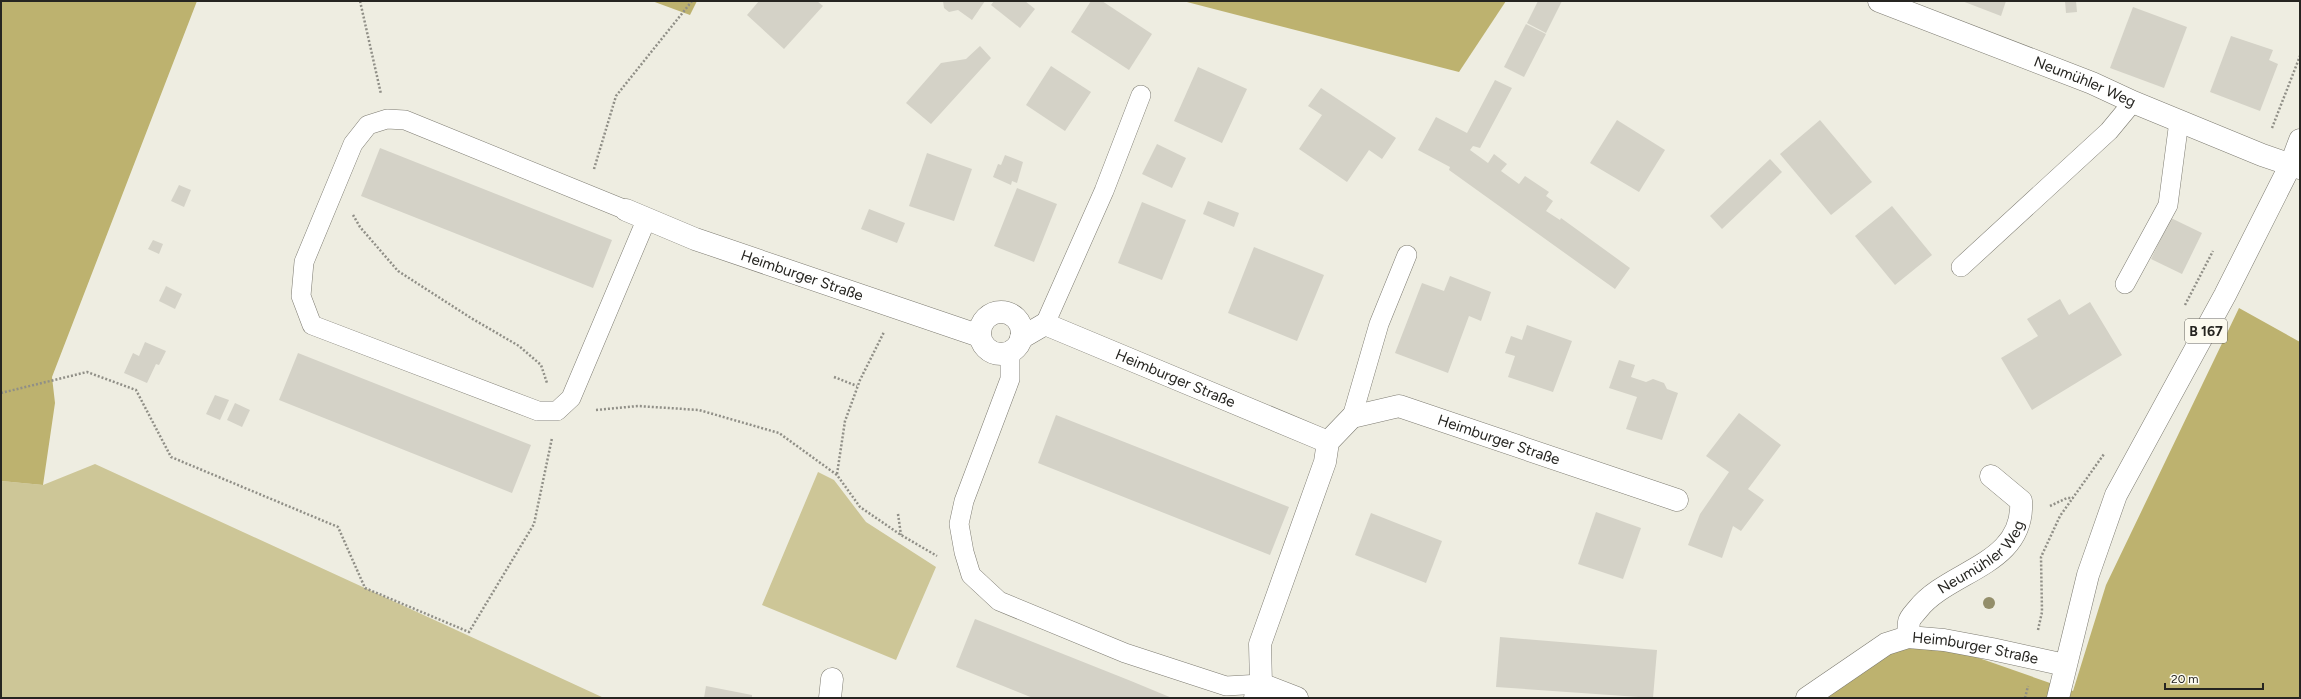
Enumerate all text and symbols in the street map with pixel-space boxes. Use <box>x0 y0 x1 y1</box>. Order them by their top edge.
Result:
street label: Neumühler Weg <box>2031 52 2139 111</box>
street label: Heimburger Straße <box>739 246 866 305</box>
road number: B 167 <box>2185 319 2227 343</box>
street label: Heimburger Straße <box>1113 345 1238 411</box>
street label: Heimburger Straße <box>1435 411 1562 469</box>
street label: Neumühler Weg <box>1934 518 2028 598</box>
street label: Heimburger Straße <box>1911 628 2040 668</box>
scale bar <box>2165 665 2263 691</box>
text: 20 m <box>2171 672 2199 686</box>

